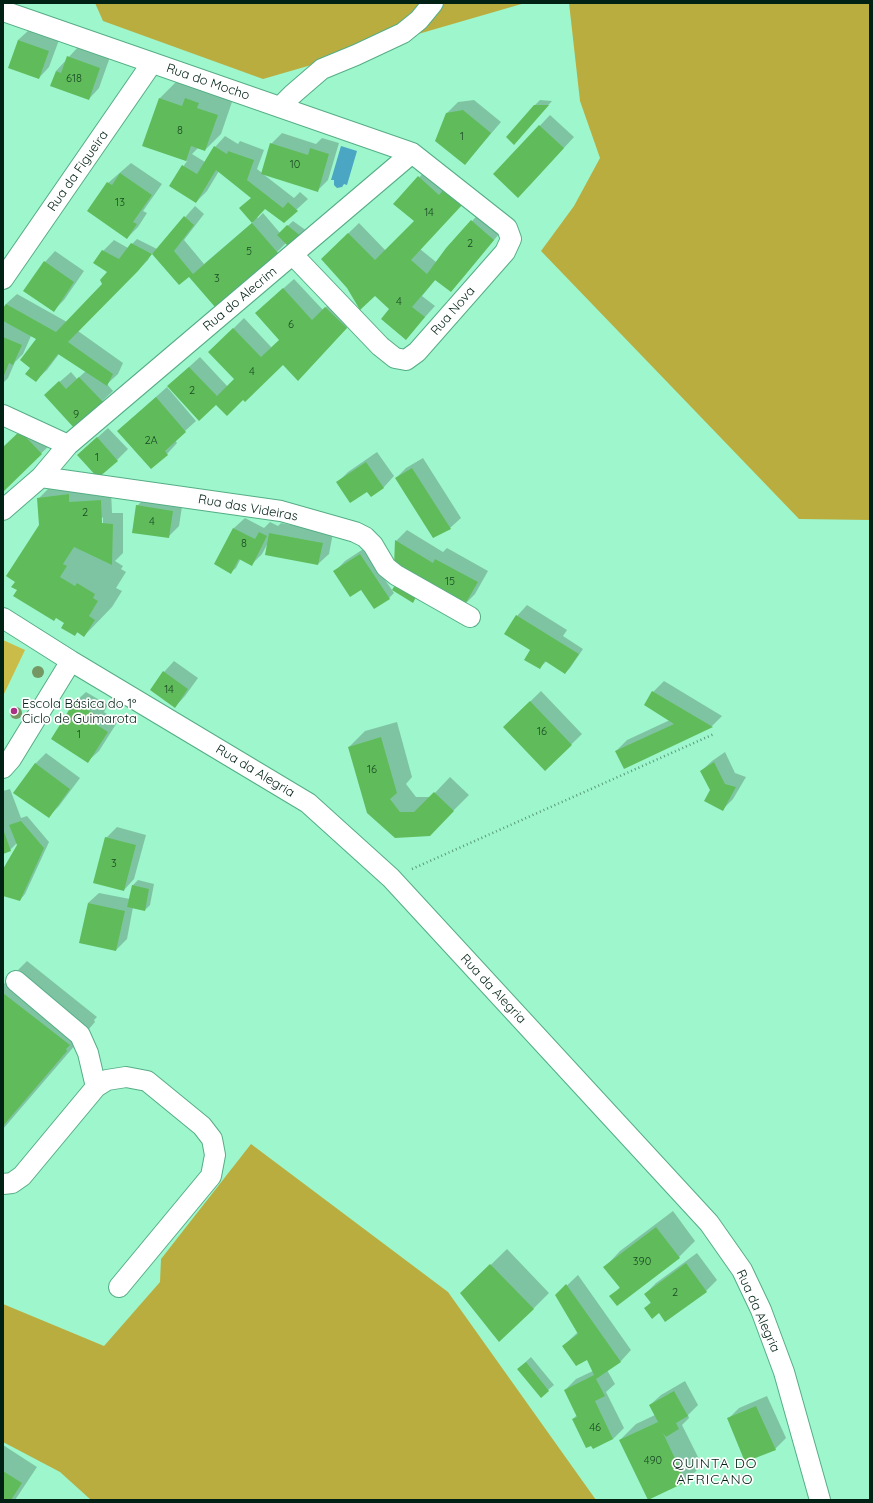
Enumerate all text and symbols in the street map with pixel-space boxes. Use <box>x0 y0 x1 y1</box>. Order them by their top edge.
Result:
street label: Rua do Mocho <box>164 60 252 104</box>
house number: 618 <box>66 72 82 86</box>
house number: 8 <box>177 124 183 138</box>
street label: Rua da Figueira <box>44 128 112 214</box>
house number: 1 <box>460 130 464 144</box>
house number: 10 <box>290 158 300 172</box>
house number: 13 <box>115 196 125 210</box>
house number: 14 <box>424 206 434 220</box>
house number: 2 <box>467 237 473 251</box>
house number: 5 <box>246 245 252 259</box>
street label: Rua do Alecrim <box>200 264 280 334</box>
house number: 3 <box>214 272 220 286</box>
street label: Rua Nova <box>428 283 478 339</box>
house number: 4 <box>396 295 402 309</box>
house number: 6 <box>288 318 294 332</box>
house number: 4 <box>249 365 255 379</box>
house number: 2 <box>189 384 195 398</box>
house number: 9 <box>73 408 79 422</box>
house number: 2A <box>144 434 158 448</box>
house number: 1 <box>95 451 99 465</box>
street label: Rua das Videiras <box>197 492 299 524</box>
house number: 2 <box>82 506 88 520</box>
house number: 4 <box>149 515 155 529</box>
house number: 8 <box>241 537 247 551</box>
house number: 15 <box>445 575 455 589</box>
house number: 14 <box>164 683 174 697</box>
place label: Escola Básica do 1° Ciclo de Guimarota <box>22 696 137 727</box>
marker: Escola Básica do 1° Ciclo de Guimarota <box>9 706 19 716</box>
house number: 16 <box>537 725 547 739</box>
house number: 1 <box>77 728 81 742</box>
street label: Rua da Alegria <box>213 741 297 801</box>
house number: 16 <box>367 763 377 777</box>
house number: 3 <box>111 857 117 871</box>
street label: Rua da Alegria <box>457 951 529 1027</box>
house number: 390 <box>633 1255 651 1269</box>
street label: Rua da Alegria <box>733 1267 783 1355</box>
house number: 2 <box>672 1286 678 1300</box>
house number: 46 <box>589 1421 601 1435</box>
house number: 490 <box>644 1454 662 1468</box>
district label: QUINTA DO AFRICANO <box>673 1456 757 1488</box>

